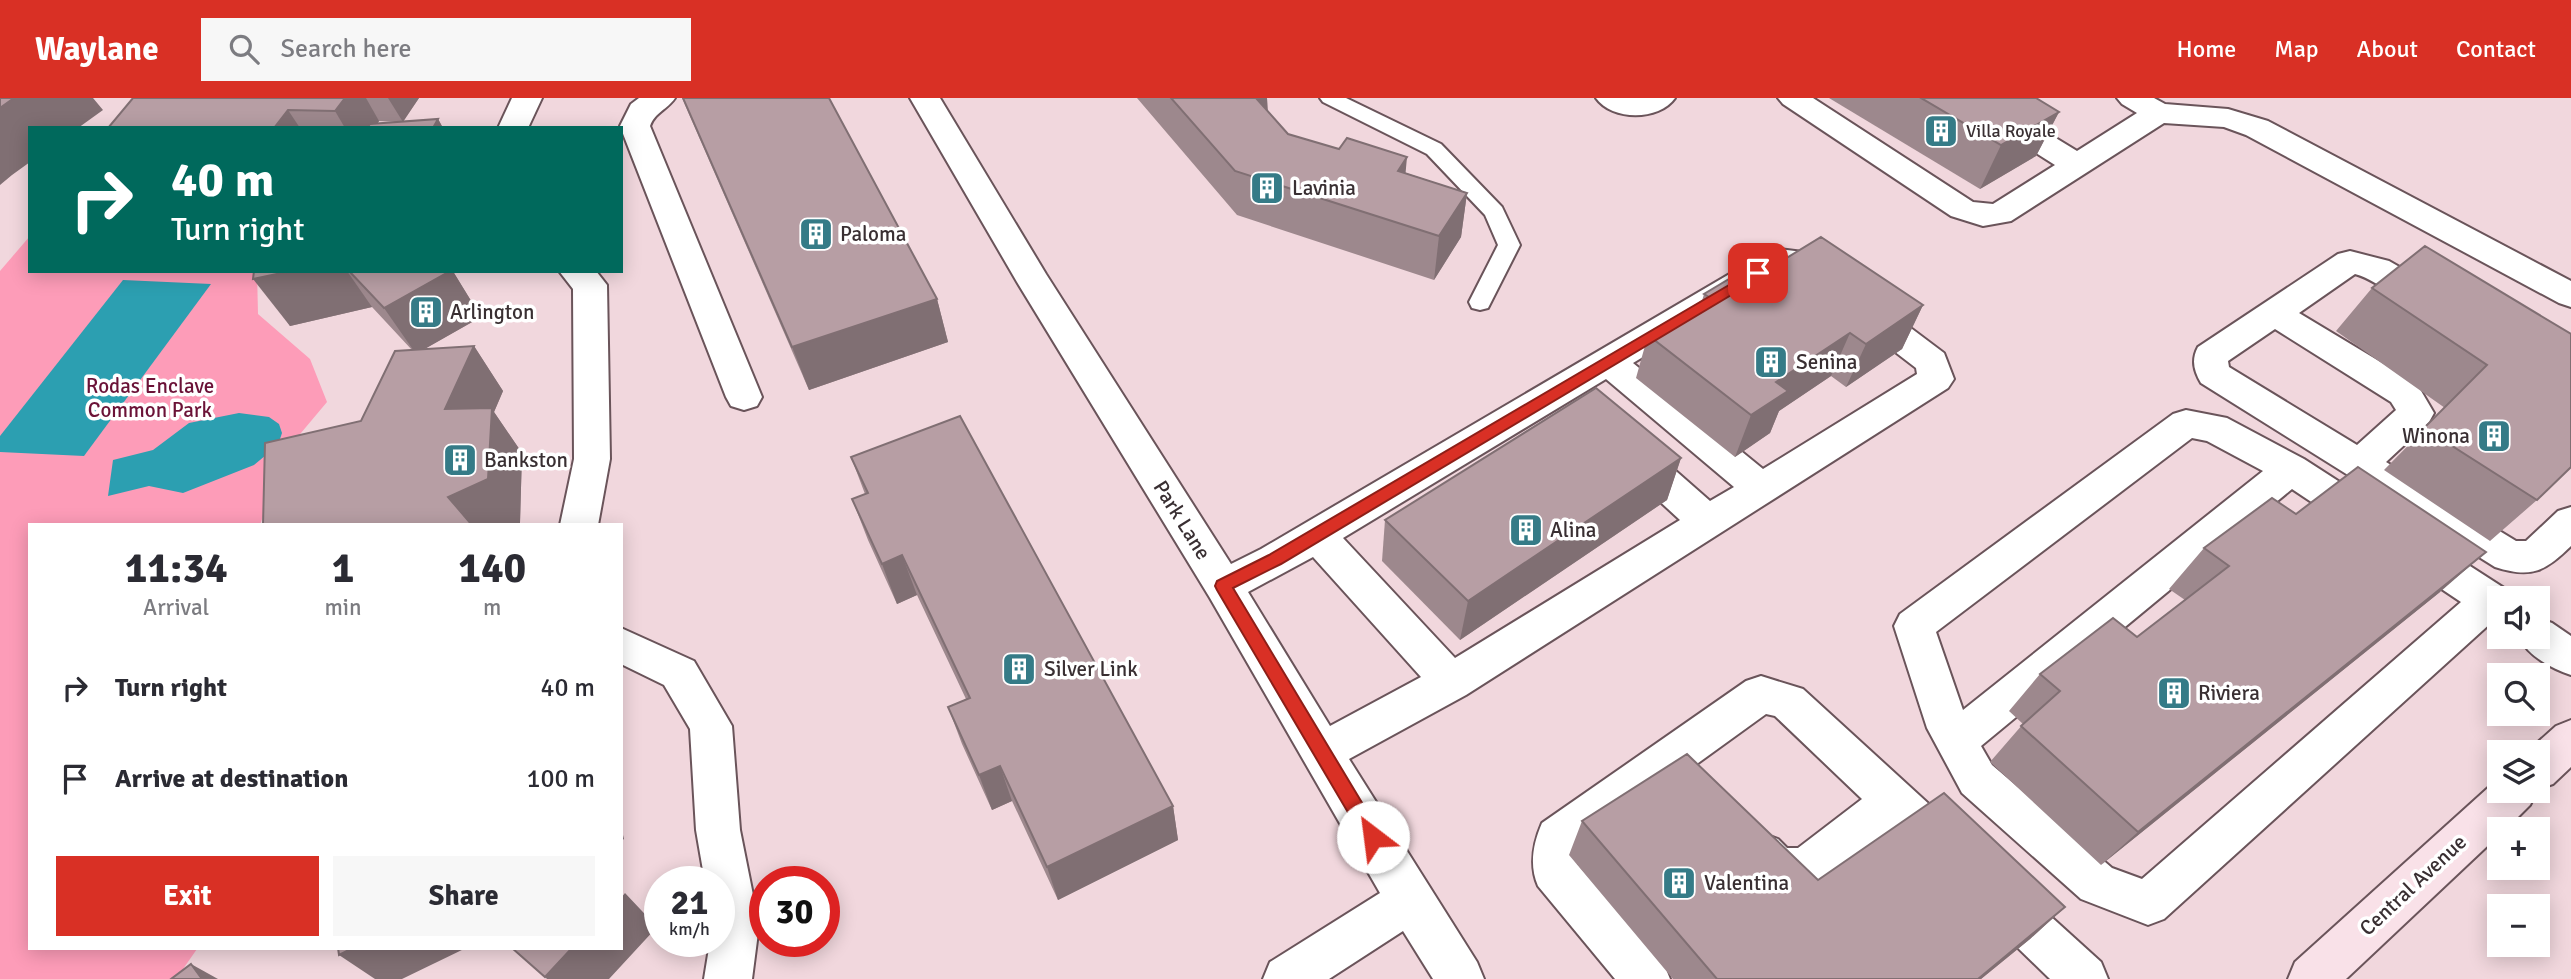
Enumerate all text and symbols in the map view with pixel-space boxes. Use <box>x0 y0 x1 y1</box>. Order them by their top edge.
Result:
search box <box>201 18 691 81</box>
text: Waylane <box>35 29 159 70</box>
icon: search <box>225 30 263 68</box>
text: Search here <box>281 33 412 65</box>
text: Home <box>2176 34 2236 64</box>
text: Map <box>2274 34 2319 64</box>
text: About <box>2357 34 2418 64</box>
text: Contact <box>2456 34 2536 64</box>
building icon: Villa Royale <box>1922 112 1960 150</box>
place label: Villa Royale <box>1966 120 2056 142</box>
text: 40 m <box>171 150 274 210</box>
icon: right <box>56 154 147 245</box>
building icon: Lavinia <box>1248 169 1286 207</box>
place label: Lavinia <box>1292 175 1356 201</box>
text: Turn right <box>171 210 304 249</box>
building icon: Paloma <box>797 215 835 253</box>
place label: Paloma <box>840 221 906 247</box>
pin <box>1728 243 1788 303</box>
icon: arrive <box>1739 254 1777 292</box>
building icon: Arlington <box>407 293 445 331</box>
place label: Arlington <box>450 299 534 325</box>
building icon: Senina <box>1752 343 1790 381</box>
place label: Senina <box>1796 349 1857 375</box>
park label: Rodas Enclave Common Park <box>86 373 214 423</box>
building icon: Winona <box>2475 417 2513 455</box>
place label: Winona <box>2402 423 2470 449</box>
building icon: Bankston <box>441 441 479 479</box>
place label: Bankston <box>484 447 568 473</box>
street label: Park Lane <box>1148 476 1216 564</box>
building icon: Alina <box>1507 511 1545 549</box>
place label: Alina <box>1550 517 1597 543</box>
text: 11:34 <box>125 543 228 594</box>
text: 1 <box>332 543 354 594</box>
text: 140 <box>458 543 526 594</box>
map controls <box>2487 586 2550 957</box>
button: sound <box>2487 586 2550 649</box>
text: Arrival <box>143 593 209 622</box>
text: min <box>324 593 362 622</box>
text: m <box>483 593 501 622</box>
building icon: Silver Link <box>1000 650 1038 688</box>
place label: Silver Link <box>1044 656 1138 682</box>
button: search <box>2487 663 2550 726</box>
icon: right <box>56 669 94 707</box>
text: Turn right <box>115 672 227 704</box>
text: 40 m <box>540 672 595 704</box>
building icon: Riviera <box>2155 674 2193 712</box>
place label: Riviera <box>2198 680 2260 706</box>
button: layers <box>2487 740 2550 803</box>
icon: arrive <box>56 760 94 798</box>
text: Arrive at destination <box>115 763 348 795</box>
text: 100 m <box>526 763 595 795</box>
position arrow <box>1336 800 1410 874</box>
button: + <box>2487 817 2550 880</box>
street label: Central Avenue <box>2354 829 2472 941</box>
button: Exit <box>56 856 319 936</box>
button: Share <box>333 856 595 936</box>
building icon: Valentina <box>1660 864 1698 902</box>
speed limit sign: 30 <box>749 866 840 957</box>
place label: Valentina <box>1704 870 1789 896</box>
text: 21 <box>671 881 708 924</box>
button: − <box>2487 894 2550 957</box>
text: km/h <box>669 918 710 940</box>

